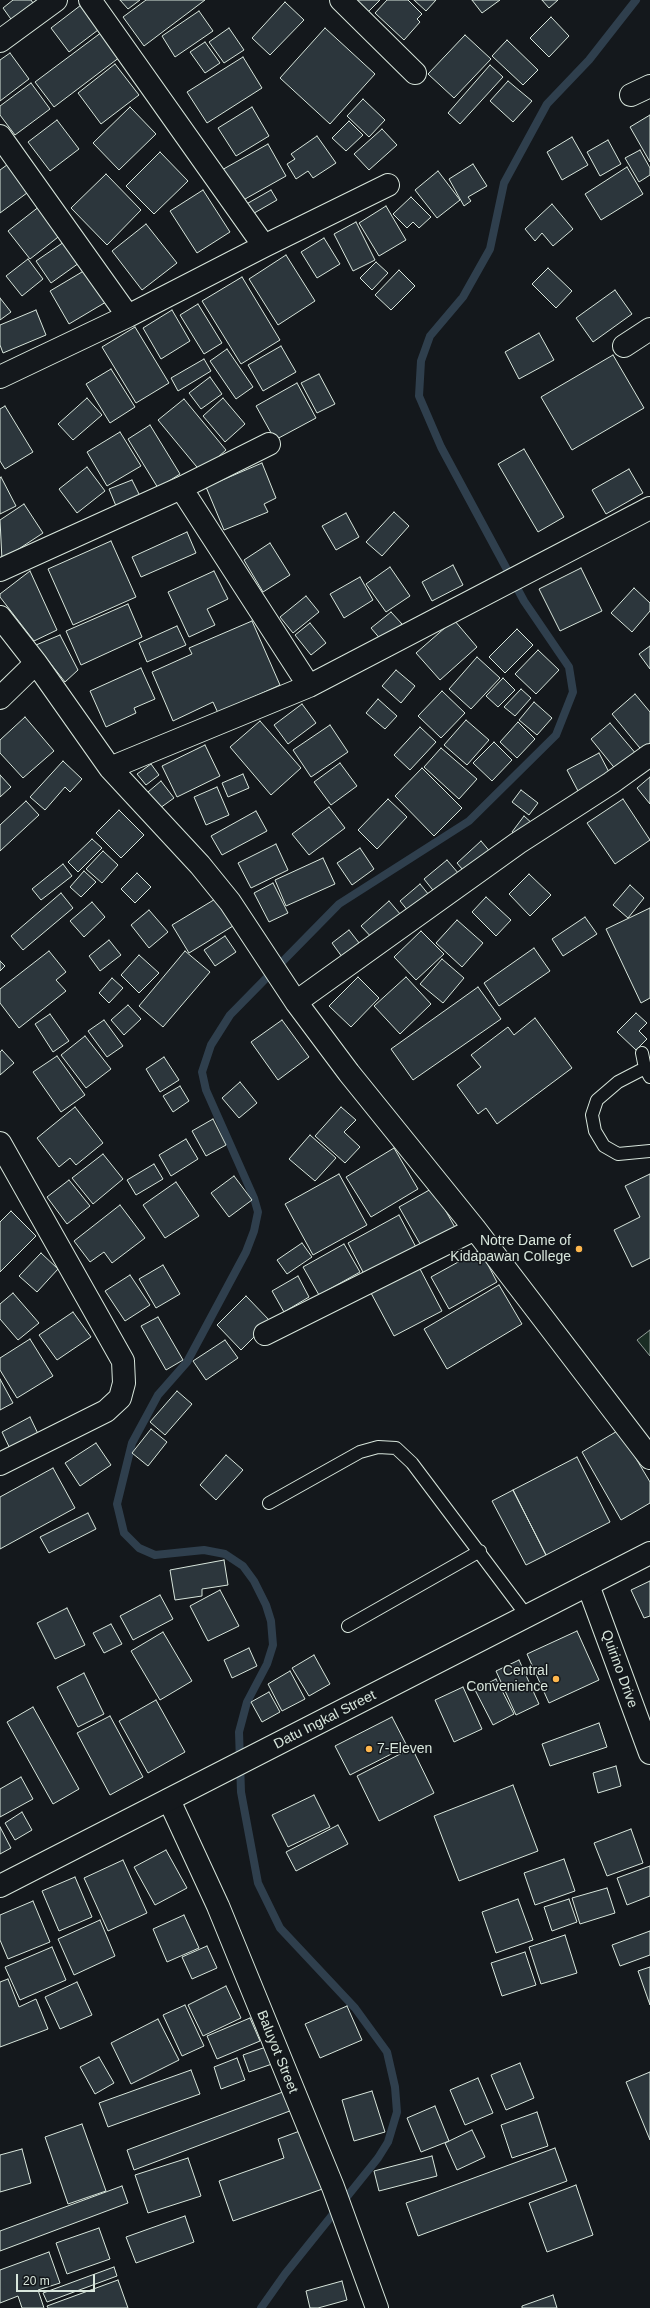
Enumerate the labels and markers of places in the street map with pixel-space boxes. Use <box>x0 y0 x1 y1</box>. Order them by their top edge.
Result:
place label: Notre Dame of Kidapawan College <box>450 1233 571 1266</box>
marker: Notre Dame of Kidapawan College <box>574 1244 584 1254</box>
place label: Central Convenience <box>466 1663 548 1696</box>
marker: Central Convenience <box>551 1674 561 1684</box>
place label: 7-Eleven <box>377 1741 432 1757</box>
marker: 7-Eleven <box>364 1744 374 1754</box>

